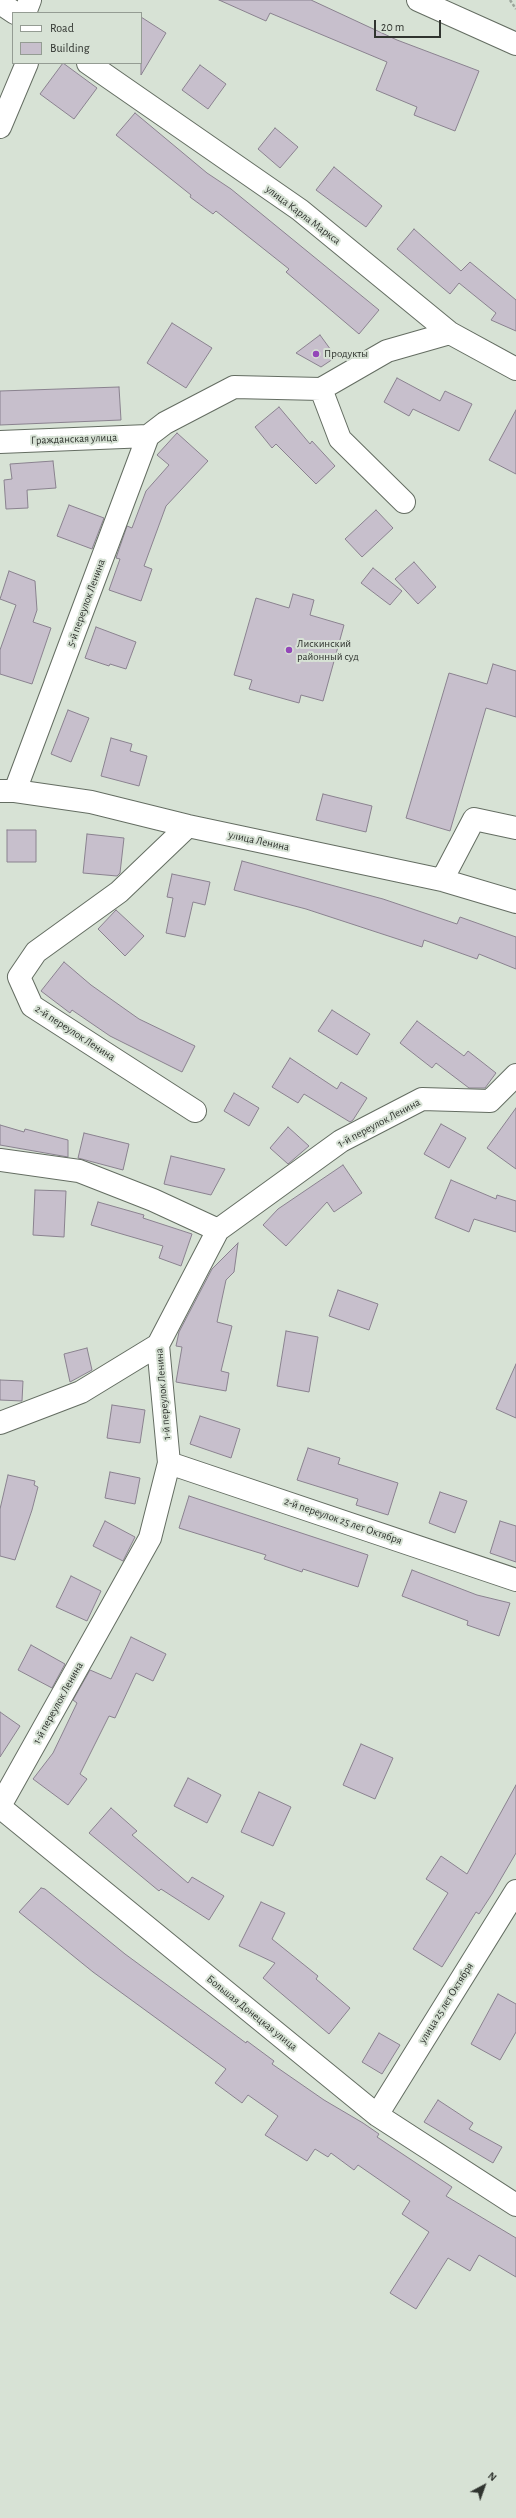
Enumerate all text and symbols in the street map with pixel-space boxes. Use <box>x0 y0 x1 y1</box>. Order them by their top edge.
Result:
legend <box>12 12 142 64</box>
scale bar <box>376 12 443 38</box>
text: 20 m <box>381 21 404 33</box>
text: Road <box>50 22 74 34</box>
text: Building <box>50 42 90 54</box>
street label: улица Карла Маркса <box>263 183 343 247</box>
place label: Продукты <box>324 347 368 361</box>
marker: Продукты <box>311 349 321 359</box>
street label: Гражданская улица <box>31 431 117 447</box>
street label: 5-й переулок Ленина <box>64 557 108 649</box>
place label: Лискинский районный суд <box>297 637 359 663</box>
marker: Лискинский районный суд <box>284 645 294 655</box>
street label: улица Ленина <box>227 828 291 854</box>
street label: 2-й переулок Ленина <box>32 1002 118 1064</box>
street label: 1-й переулок Ленина <box>335 1096 423 1150</box>
street label: 1-й переулок Ленина <box>152 1348 174 1440</box>
street label: 2-й переулок 25 лет Октября <box>282 1495 404 1547</box>
street label: 1-й переулок Ленина <box>30 1660 86 1746</box>
street label: улица 25 лет Октября <box>416 1960 476 2046</box>
street label: Большая Донецкая улица <box>204 1972 300 2054</box>
north arrow <box>464 2466 504 2506</box>
text: N <box>486 2470 499 2483</box>

